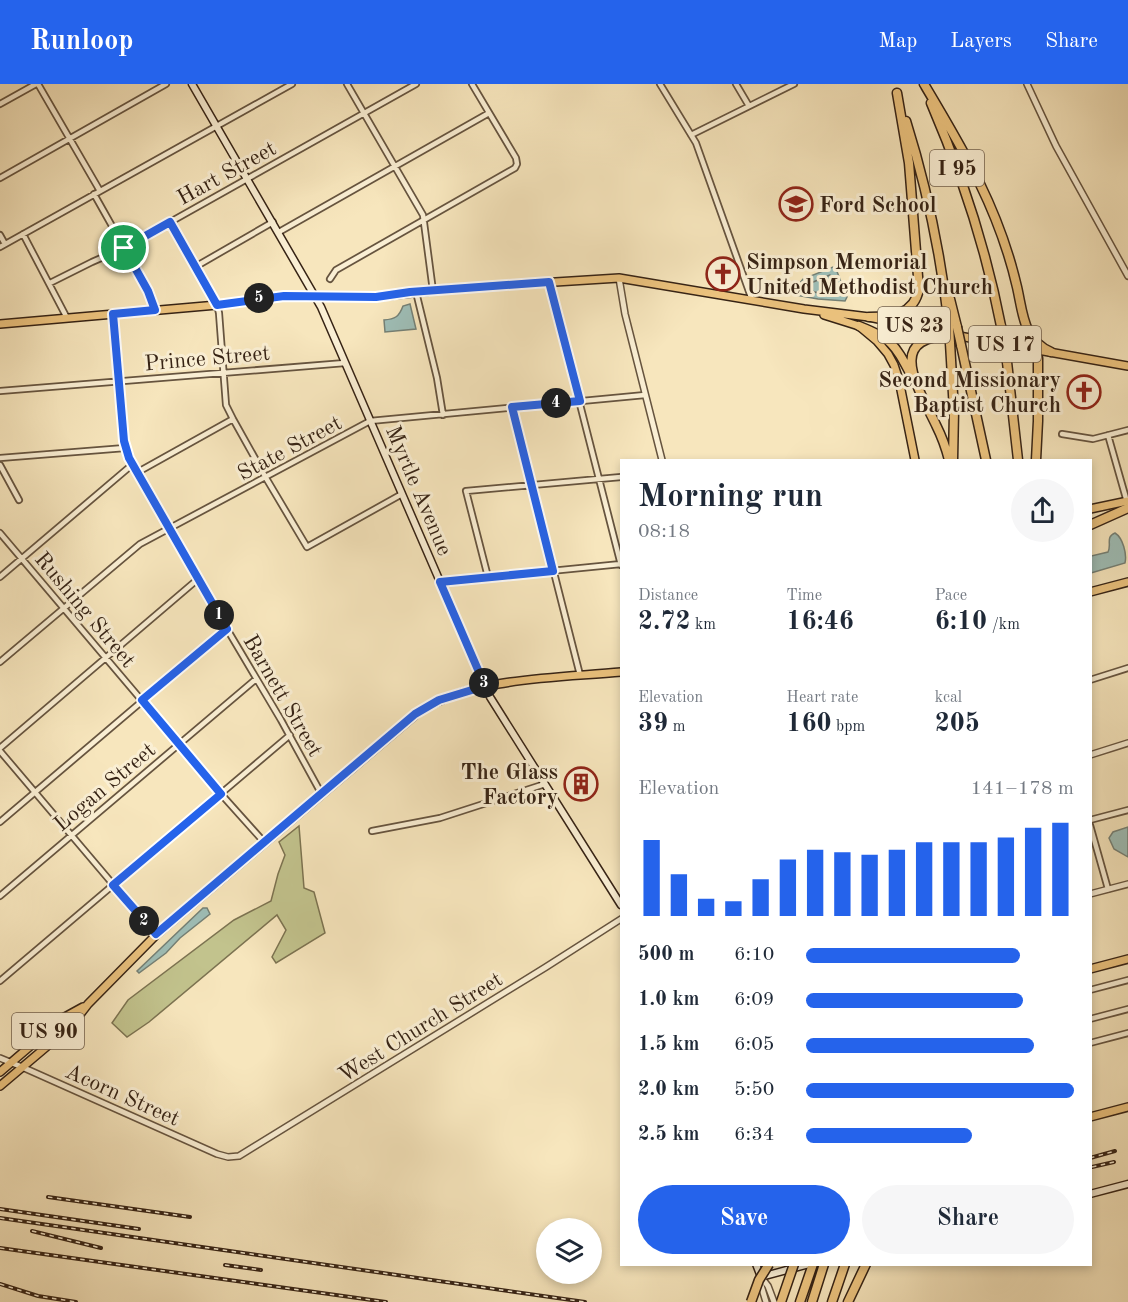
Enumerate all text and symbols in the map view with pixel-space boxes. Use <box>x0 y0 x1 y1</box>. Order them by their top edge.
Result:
text: Runloop <box>30 28 134 56</box>
text: Map <box>878 31 917 52</box>
text: Layers <box>950 31 1012 52</box>
text: Share <box>1045 31 1098 52</box>
street label: Hart Street <box>174 138 280 210</box>
road number: I 95 <box>930 150 984 186</box>
school or university icon: Ford School <box>778 186 814 222</box>
place label: Ford School <box>819 195 937 217</box>
pin <box>98 222 149 273</box>
icon: arrive <box>107 231 140 264</box>
place label: Simpson Memorial United Methodist Church <box>746 252 993 299</box>
church icon: Simpson Memorial United Methodist Church <box>705 256 741 292</box>
pin: 5 <box>244 283 274 313</box>
text: 5 <box>254 290 264 306</box>
road number: US 23 <box>878 307 950 343</box>
road number: US 17 <box>969 326 1041 362</box>
street label: Prince Street <box>143 343 271 375</box>
place label: Second Missionary Baptist Church <box>878 370 1061 417</box>
church icon: Second Missionary Baptist Church <box>1066 374 1102 410</box>
pin: 4 <box>541 388 571 418</box>
text: 4 <box>551 395 561 411</box>
street label: State Street <box>234 412 346 485</box>
street label: Myrtle Avenue <box>381 423 455 559</box>
button: share <box>1011 479 1074 542</box>
text: Morning run <box>638 481 823 514</box>
text: 08:18 <box>638 522 690 542</box>
street label: Rushing Street <box>30 548 139 672</box>
text: Distance <box>638 588 698 604</box>
text: Time <box>786 588 822 604</box>
text: Pace <box>935 588 967 604</box>
pin: 1 <box>204 600 234 630</box>
text: 1 <box>214 607 224 623</box>
text: 2.72 <box>638 609 691 635</box>
text: 16:46 <box>786 609 854 635</box>
text: 6:10 <box>935 609 987 635</box>
text: km <box>691 617 716 633</box>
text: /km <box>987 617 1020 633</box>
street label: Barnett Street <box>239 631 326 761</box>
pin: 3 <box>469 668 499 698</box>
text: 3 <box>479 675 489 691</box>
text: Elevation <box>638 690 703 706</box>
text: Heart rate <box>786 690 858 706</box>
text: kcal <box>935 690 962 706</box>
text: 39 <box>638 711 668 737</box>
text: 160 <box>786 711 832 737</box>
text: 205 <box>935 711 980 737</box>
text: m <box>668 719 685 735</box>
text: bpm <box>832 719 865 735</box>
street label: Logan Street <box>50 739 160 836</box>
place label: The Glass Factory <box>461 762 558 809</box>
building icon: The Glass Factory <box>563 766 599 802</box>
text: Elevation <box>638 779 719 799</box>
text: 141–178 m <box>971 779 1074 799</box>
pin: 2 <box>129 906 159 936</box>
text: 2 <box>139 913 149 929</box>
text: 500 m <box>638 945 694 965</box>
text: 6:10 <box>734 945 774 965</box>
street label: West Church Street <box>335 968 507 1087</box>
text: 1.0 km <box>638 990 700 1010</box>
text: 6:09 <box>734 990 774 1010</box>
road number: US 90 <box>12 1013 84 1049</box>
text: 1.5 km <box>638 1035 700 1055</box>
text: 6:05 <box>734 1035 774 1055</box>
street label: Acorn Street <box>62 1061 183 1131</box>
text: 2.0 km <box>638 1080 700 1100</box>
text: 5:50 <box>734 1080 774 1100</box>
text: 2.5 km <box>638 1125 700 1145</box>
text: 6:34 <box>734 1125 774 1145</box>
button: Save <box>638 1185 850 1254</box>
button: Share <box>862 1185 1074 1254</box>
map controls <box>536 1218 602 1284</box>
button: layers <box>536 1218 602 1284</box>

